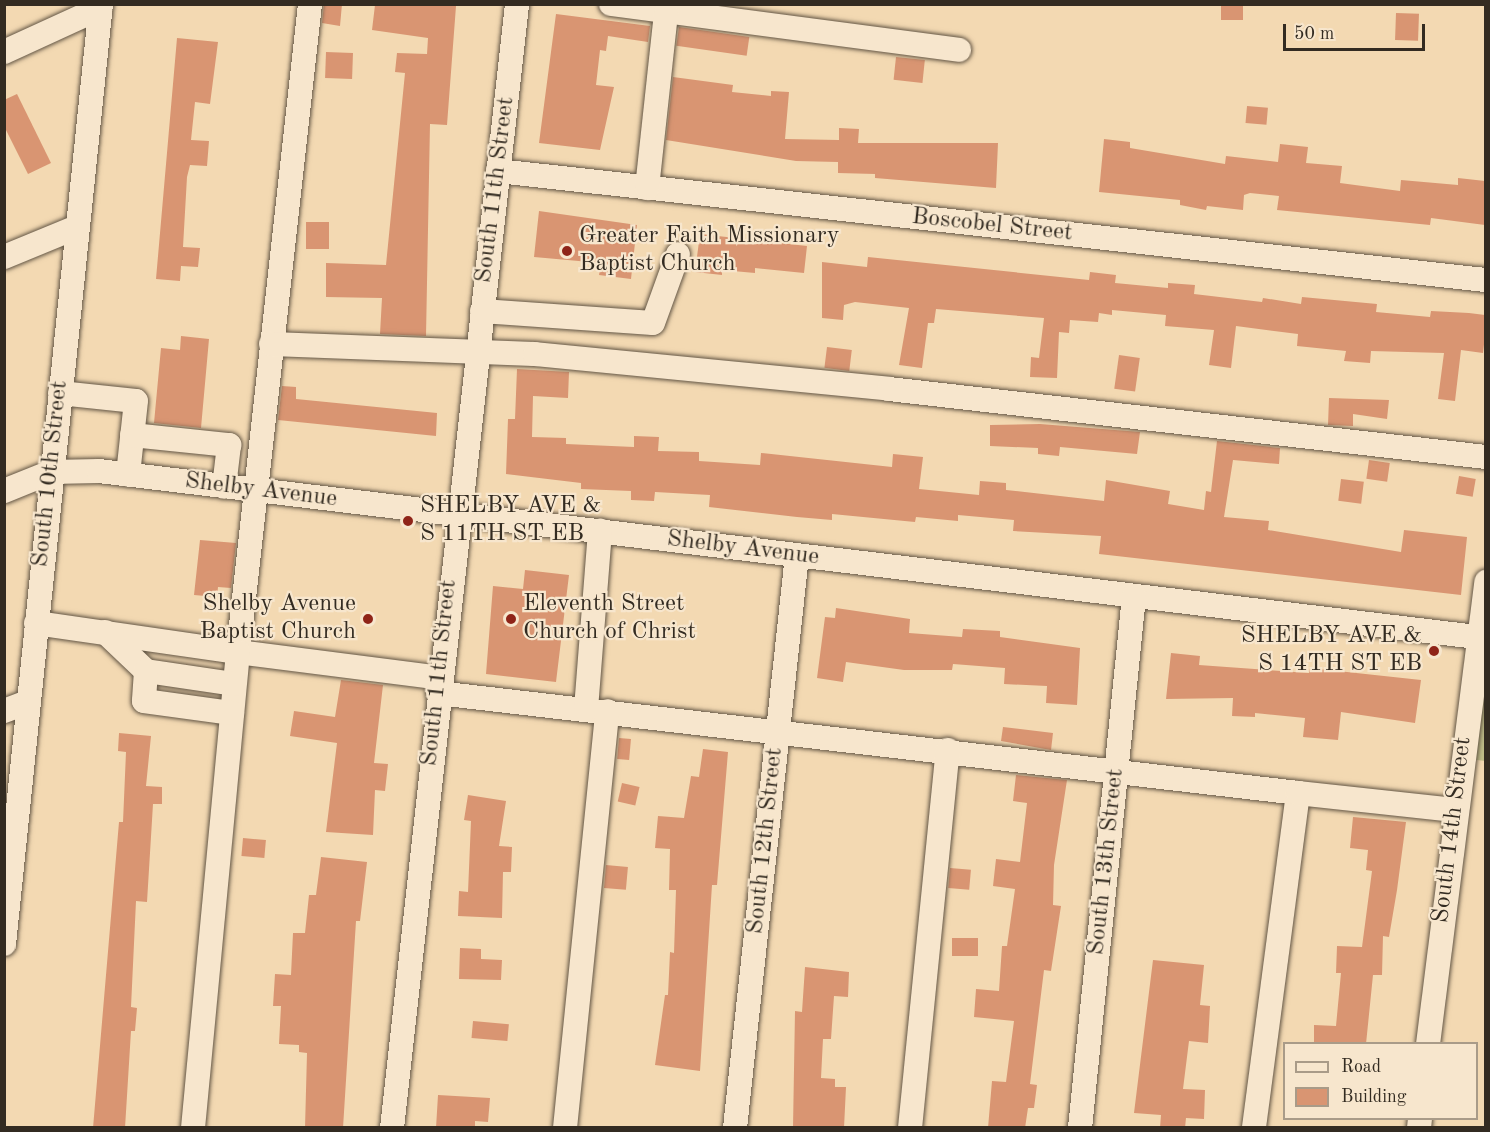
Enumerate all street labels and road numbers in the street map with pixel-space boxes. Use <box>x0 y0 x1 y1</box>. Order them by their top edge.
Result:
street label: South 11th Street <box>470 95 522 285</box>
street label: Boscobel Street <box>910 203 1074 249</box>
street label: South 10th Street <box>27 379 75 569</box>
street label: Shelby Avenue <box>183 467 339 515</box>
street label: Shelby Avenue <box>665 525 821 573</box>
street label: South 11th Street <box>416 578 464 768</box>
street label: South 14th Street <box>1427 735 1479 925</box>
street label: South 12th Street <box>742 746 790 936</box>
street label: South 13th Street <box>1083 767 1131 957</box>

